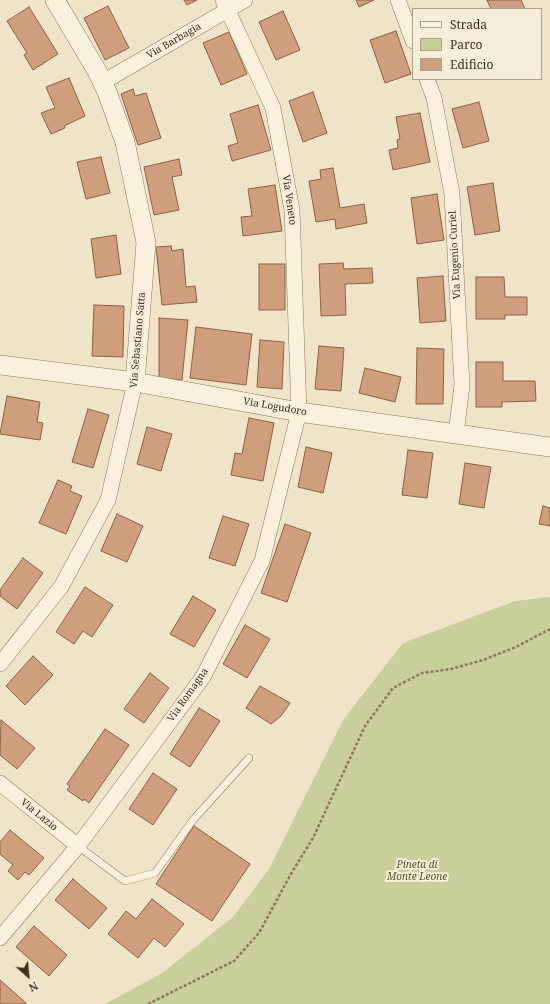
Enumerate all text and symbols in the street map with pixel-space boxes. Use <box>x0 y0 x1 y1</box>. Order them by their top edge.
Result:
legend <box>412 8 542 80</box>
text: Strada <box>450 16 487 33</box>
street label: Via Barbagia <box>145 21 203 61</box>
text: Parco <box>450 36 482 53</box>
text: Edificio <box>450 56 493 73</box>
street label: Via Veneto <box>280 174 298 226</box>
street label: Via Eugenio Curiel <box>447 211 463 299</box>
street label: Via Sebastiano Satta <box>128 292 148 388</box>
street label: Via Logudoro <box>242 396 308 418</box>
street label: Via Romagna <box>165 666 211 724</box>
street label: Via Lazio <box>18 796 60 834</box>
park label: Pineta di Monte Leone <box>387 859 447 882</box>
north arrow <box>8 956 48 996</box>
text: N <box>26 978 41 996</box>

